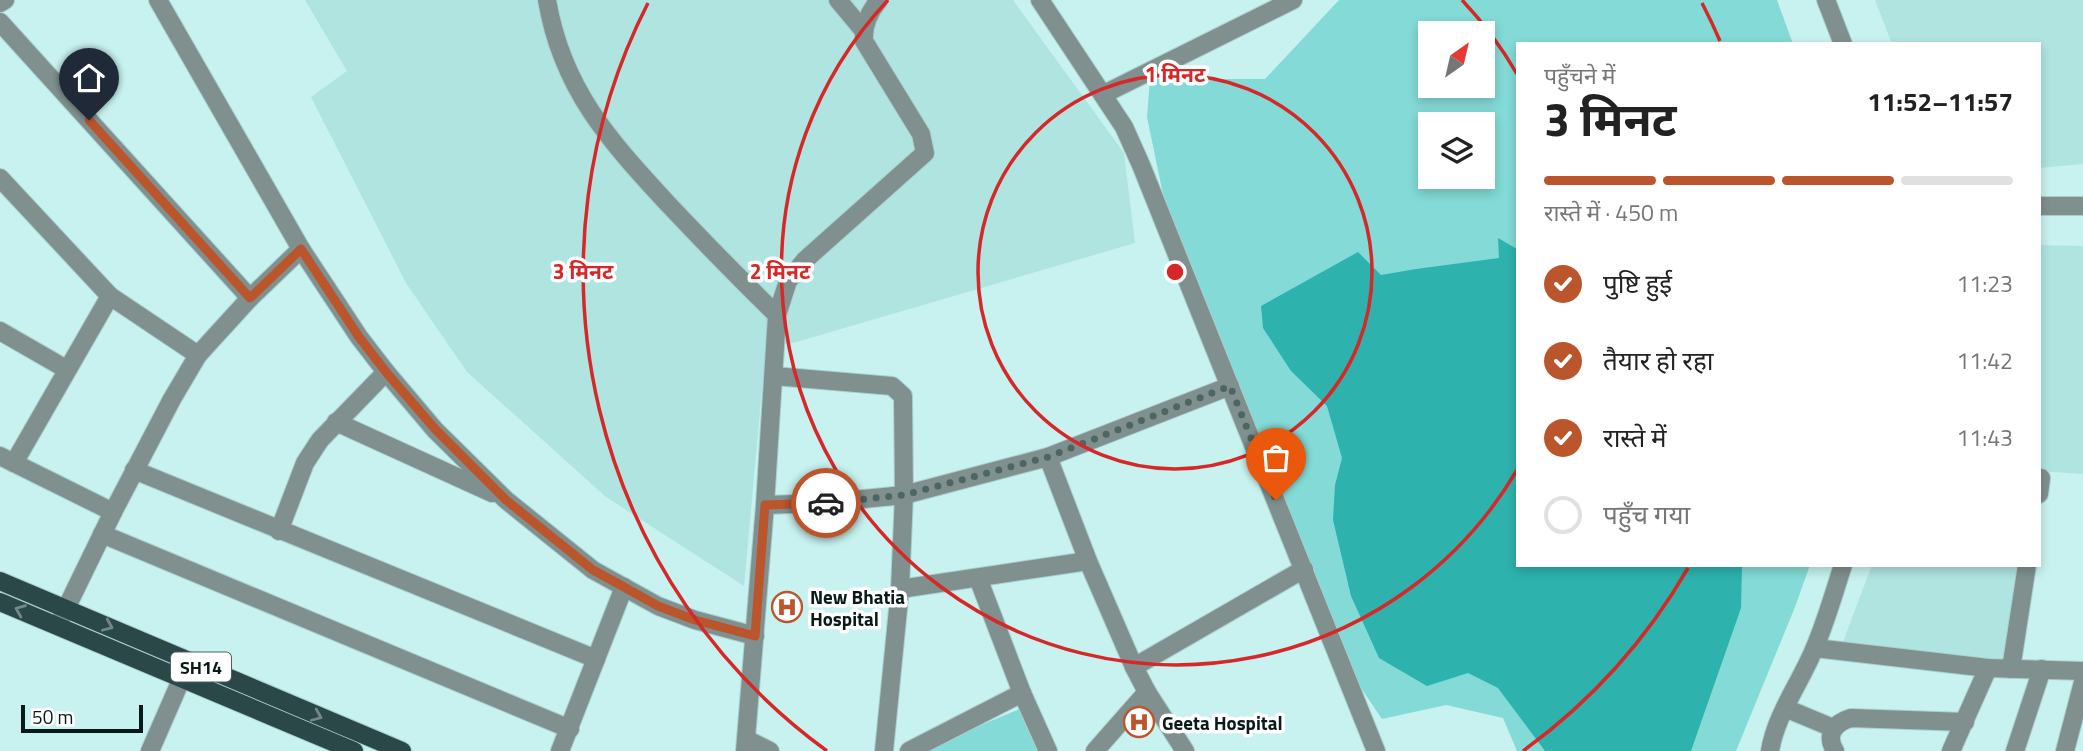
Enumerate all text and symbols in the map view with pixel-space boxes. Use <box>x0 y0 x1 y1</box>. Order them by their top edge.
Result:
north arrow <box>1418 21 1494 98</box>
map controls <box>1418 21 1495 189</box>
pin <box>59 48 119 120</box>
text: 1 मिनट <box>1145 58 1206 90</box>
text: पहुँचने में <box>1544 58 1615 93</box>
icon: home <box>70 59 108 97</box>
text: 11:52–11:57 <box>1867 82 2013 121</box>
text: 3 मिनट <box>1544 84 1676 154</box>
button: layers <box>1418 112 1495 189</box>
text: रास्ते में · 450 m <box>1544 195 1678 230</box>
text: 3 मिनट <box>553 255 614 287</box>
text: 2 मिनट <box>750 255 811 287</box>
centre of rings <box>1163 260 1187 284</box>
text: पुष्टि हुई <box>1603 264 1672 303</box>
icon: check <box>1544 265 1582 303</box>
text: 11:23 <box>1956 266 2013 301</box>
text: तैयार हो रहा <box>1603 341 1713 380</box>
icon: check <box>1544 342 1582 380</box>
text: 11:42 <box>1956 343 2013 378</box>
text: रास्ते में <box>1603 418 1667 457</box>
icon: check <box>1544 419 1582 457</box>
text: 11:43 <box>1956 420 2013 455</box>
pin <box>1246 428 1306 500</box>
icon: bag <box>1257 439 1295 477</box>
courier <box>791 468 861 538</box>
icon: car <box>807 484 845 522</box>
text: पहुँच गया <box>1603 495 1690 534</box>
place label: New Bhatia Hospital <box>810 582 905 633</box>
hospital icon: New Bhatia Hospital <box>770 590 804 624</box>
one-way arrow <box>14 605 26 619</box>
one-way arrow <box>101 618 113 632</box>
road number: SH14 <box>171 652 231 682</box>
scale bar <box>21 702 144 734</box>
text: 50 m <box>32 702 73 731</box>
hospital icon: Geeta Hospital <box>1122 705 1156 739</box>
one-way arrow <box>310 708 322 722</box>
place label: Geeta Hospital <box>1162 708 1283 737</box>

